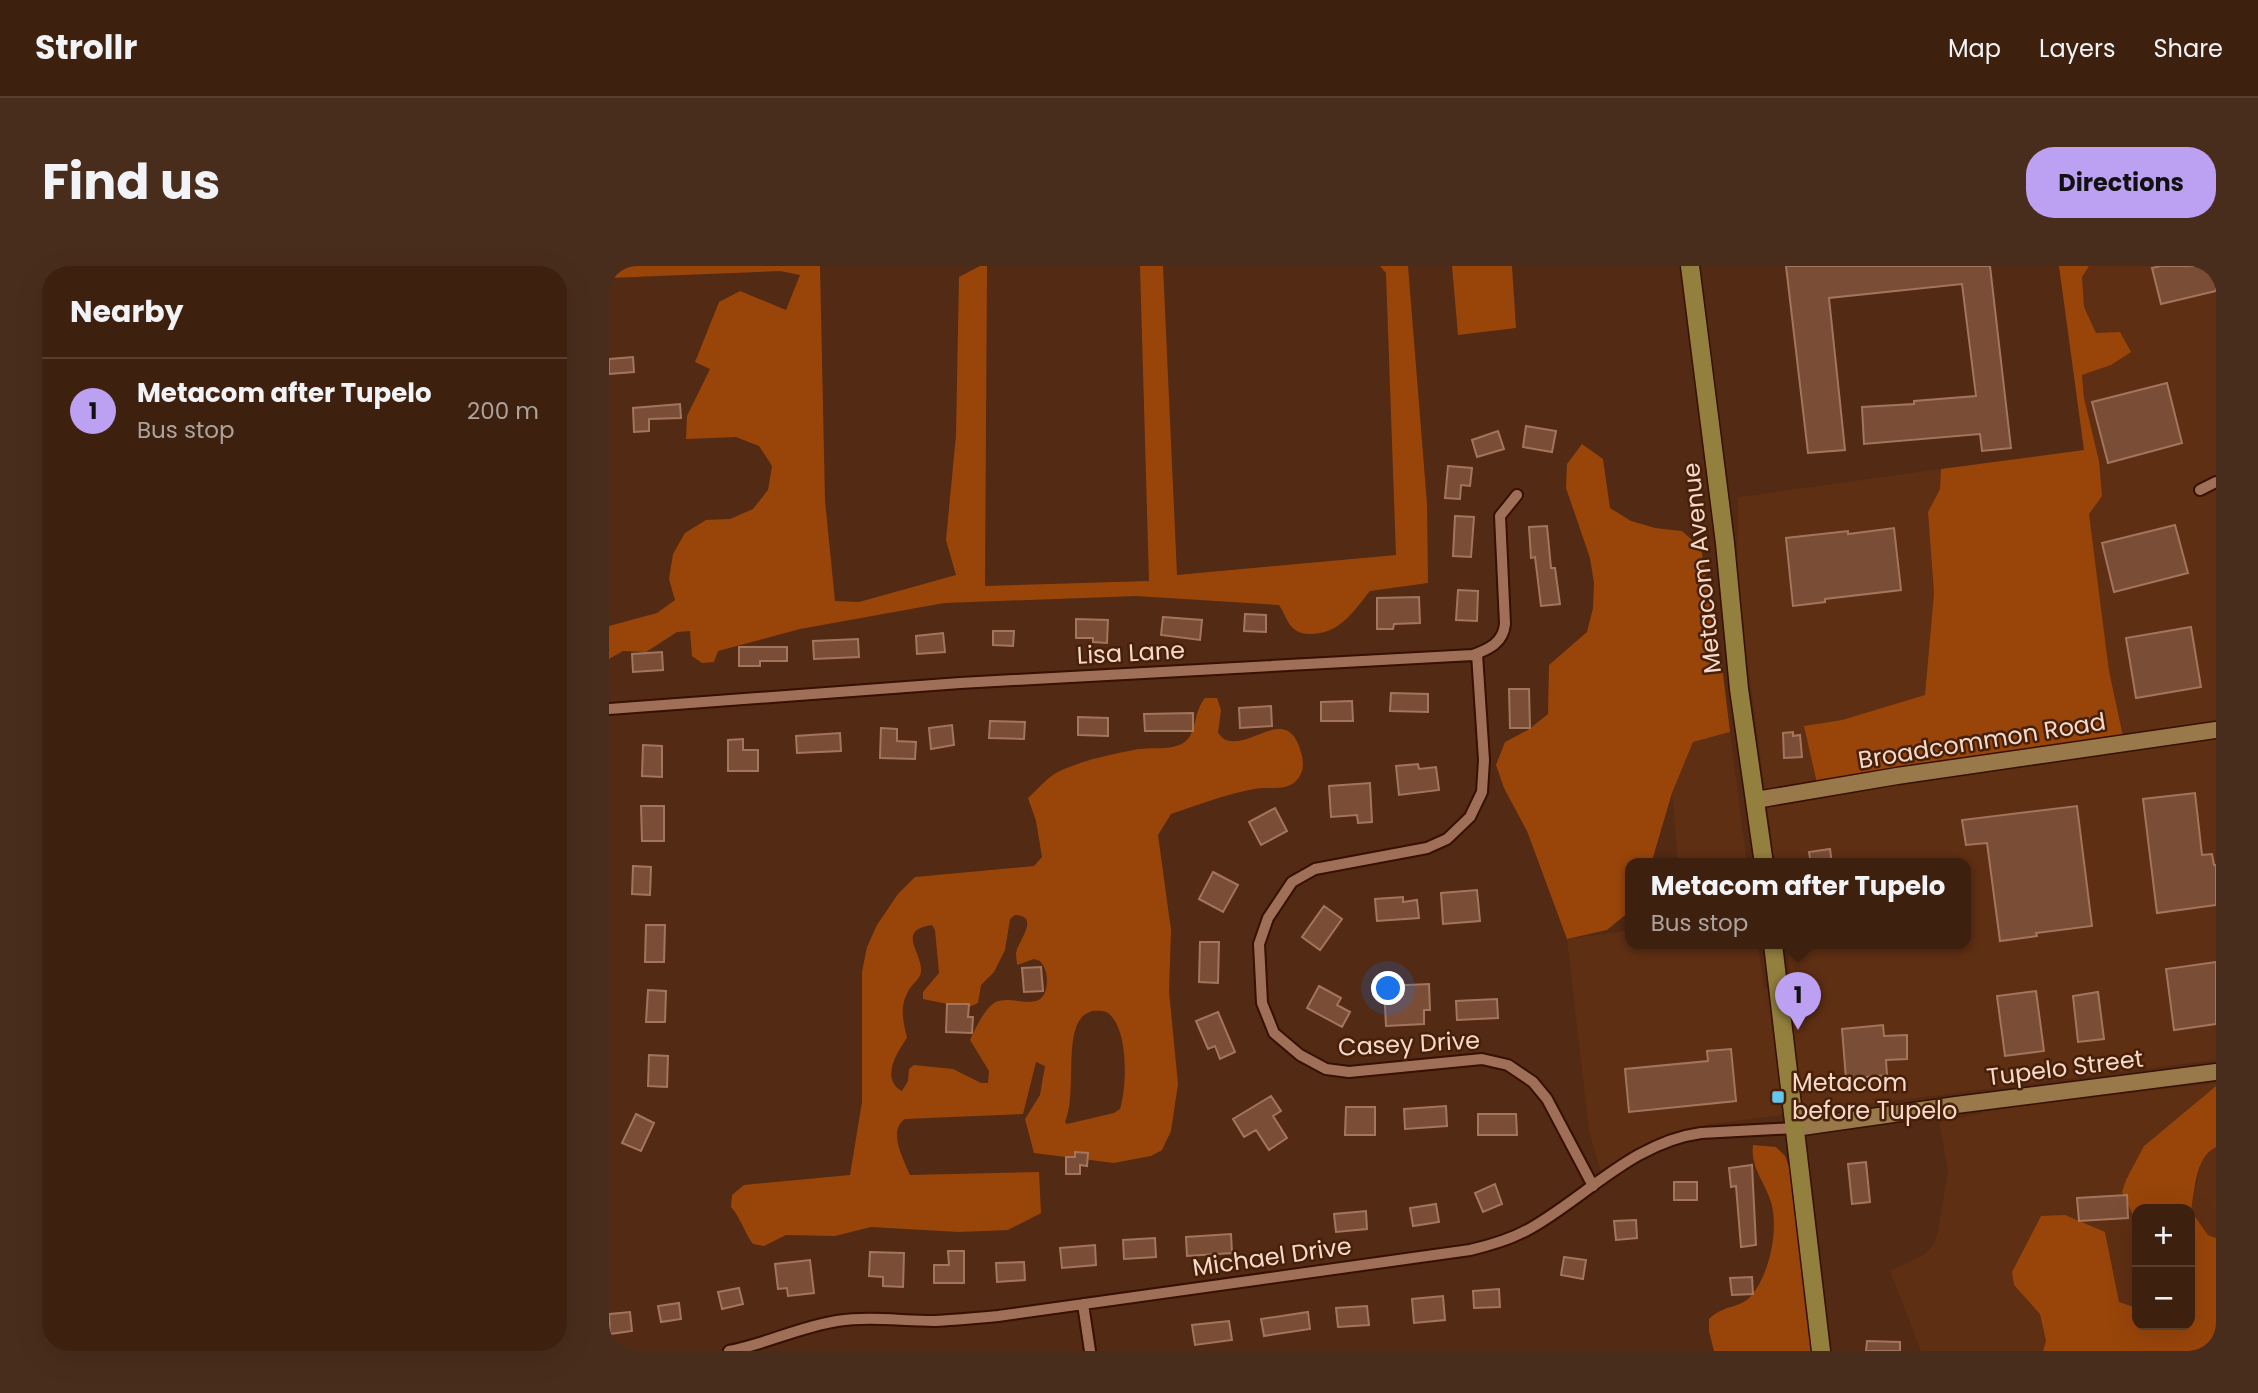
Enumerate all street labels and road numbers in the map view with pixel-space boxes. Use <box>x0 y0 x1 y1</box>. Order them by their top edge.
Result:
street label: Metacom Avenue <box>1674 461 1729 675</box>
street label: Lisa Lane <box>1076 633 1186 672</box>
street label: Broadcommon Road <box>1856 705 2108 776</box>
street label: Casey Drive <box>1337 1023 1481 1064</box>
street label: Tupelo Street <box>1985 1042 2145 1093</box>
street label: Michael Drive <box>1190 1229 1353 1284</box>

